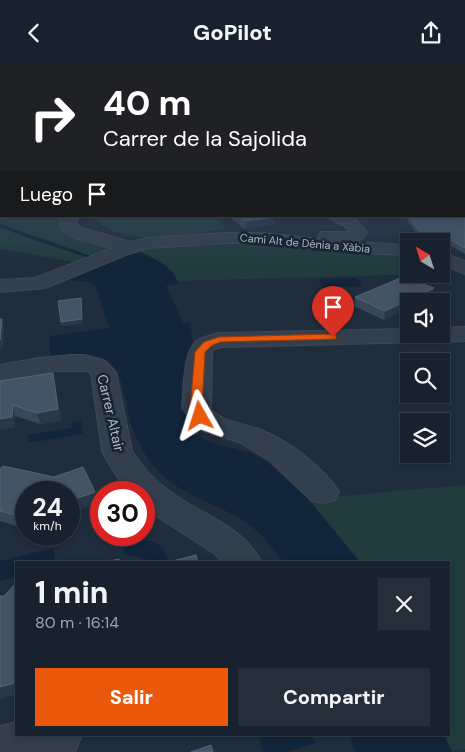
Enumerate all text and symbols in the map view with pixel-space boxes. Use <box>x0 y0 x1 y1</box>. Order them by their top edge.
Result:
text: GoPilot <box>193 18 272 47</box>
icon: back <box>20 19 48 47</box>
icon: share <box>417 19 445 47</box>
text: 40 m <box>103 80 192 126</box>
icon: right <box>20 85 85 150</box>
text: Carrer de la Sajolida <box>103 124 307 153</box>
icon: arrive <box>83 180 111 208</box>
text: Luego <box>20 182 73 207</box>
street label: Camí Alt de Dénia a Xàbia <box>239 230 371 256</box>
north arrow <box>400 233 450 283</box>
map controls <box>400 233 450 463</box>
pin <box>312 286 354 337</box>
icon: arrive <box>319 293 347 321</box>
button: sound <box>400 293 450 343</box>
button: search <box>400 353 450 403</box>
street label: Carrer Altair <box>93 373 129 453</box>
position arrow <box>173 389 225 441</box>
button: layers <box>400 413 450 463</box>
speed limit sign: 30 <box>90 481 155 546</box>
text: 24 <box>32 491 63 524</box>
text: km/h <box>33 518 62 534</box>
text: 1 min <box>35 573 108 612</box>
button: close <box>378 578 430 630</box>
text: 80 m · 16:14 <box>35 612 119 633</box>
button: Salir <box>35 668 228 726</box>
button: Compartir <box>238 668 430 726</box>

